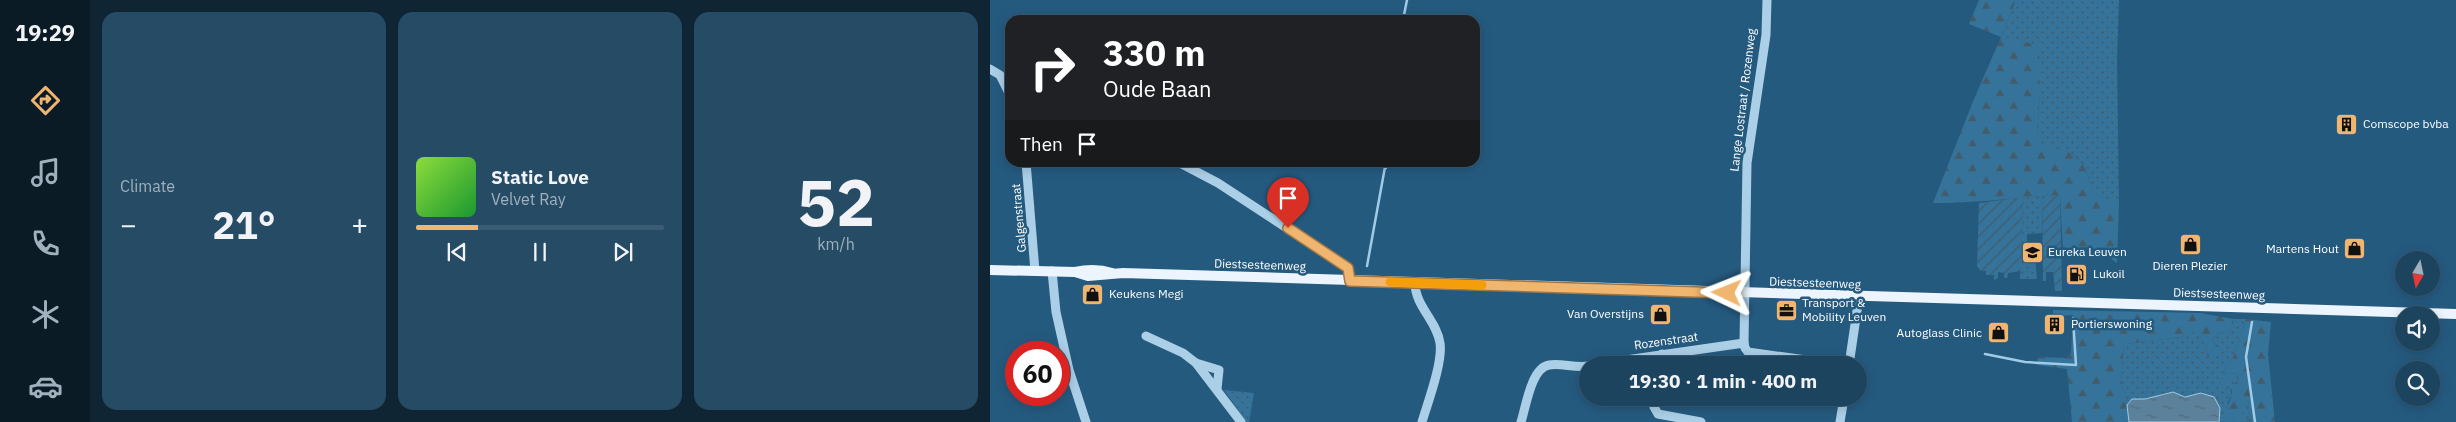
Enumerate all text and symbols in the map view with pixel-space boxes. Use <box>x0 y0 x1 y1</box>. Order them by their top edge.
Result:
text: 19:29 <box>15 18 75 47</box>
street label: Lange Lostraat / Rozenweg <box>1726 27 1759 172</box>
text: 330 m <box>1103 30 1206 76</box>
icon: right <box>1020 35 1085 100</box>
text: Oude Baan <box>1103 74 1211 103</box>
icon: directions <box>28 83 63 118</box>
building icon: Comscope bvba <box>2335 112 2359 136</box>
place label: Comscope bvba <box>2363 116 2449 131</box>
icon: arrive <box>1073 130 1101 158</box>
text: Then <box>1020 132 1063 156</box>
icon: music <box>28 155 63 190</box>
text: 52 <box>797 159 875 244</box>
text: Static Love <box>491 165 589 189</box>
text: Climate <box>120 176 175 196</box>
pin <box>1267 177 1309 228</box>
street label: Galgenstraat <box>1008 183 1029 253</box>
icon: arrive <box>1274 184 1302 212</box>
text: Velvet Ray <box>491 189 566 209</box>
text: 21° <box>212 200 276 249</box>
text: − <box>120 206 137 243</box>
text: + <box>351 206 368 243</box>
icon: phone <box>28 226 63 261</box>
shop icon: Dieren Plezier <box>2178 233 2202 257</box>
text: km/h <box>817 234 855 254</box>
shop icon: Martens Hout <box>2343 237 2367 261</box>
icon: previous <box>443 238 471 266</box>
icon: pause <box>526 238 554 266</box>
icon: next <box>609 238 637 266</box>
school or university icon: Eureka Leuven <box>2020 240 2044 264</box>
place label: Martens Hout <box>2266 241 2339 256</box>
place label: Eureka Leuven <box>2048 244 2127 259</box>
north arrow <box>2395 251 2440 296</box>
map controls <box>2395 251 2440 406</box>
street label: Diestsesteenweg <box>1214 255 1307 274</box>
place label: Dieren Plezier <box>2153 258 2228 273</box>
fuel station icon: Lukoil <box>2065 262 2089 286</box>
position arrow <box>1700 266 1752 318</box>
place label: Lukoil <box>2093 266 2125 281</box>
street label: Diestsesteenweg <box>1769 273 1862 292</box>
shop icon: Keukens Megi <box>1081 282 1105 306</box>
street label: Diestsesteenweg <box>2173 284 2266 303</box>
place label: Keukens Megi <box>1109 286 1184 301</box>
place label: Transport & Mobility Leuven <box>1802 295 1886 324</box>
icon: climate <box>28 297 63 332</box>
office icon: Transport & Mobility Leuven <box>1774 298 1798 322</box>
shop icon: Van Overstijns <box>1648 302 1672 326</box>
place label: Van Overstijns <box>1567 306 1644 321</box>
button: sound <box>2395 306 2440 351</box>
building icon: Portierswoning <box>2043 312 2067 336</box>
place label: Portierswoning <box>2071 316 2153 331</box>
shop icon: Autoglass Clinic <box>1986 321 2010 345</box>
place label: Autoglass Clinic <box>1897 325 1982 340</box>
street label: Rozenstraat <box>1633 329 1699 352</box>
speed limit sign: 60 <box>1005 341 1070 406</box>
button: search <box>2395 361 2440 406</box>
icon: car <box>28 369 63 404</box>
text: 19:30 · 1 min · 400 m <box>1629 369 1817 393</box>

